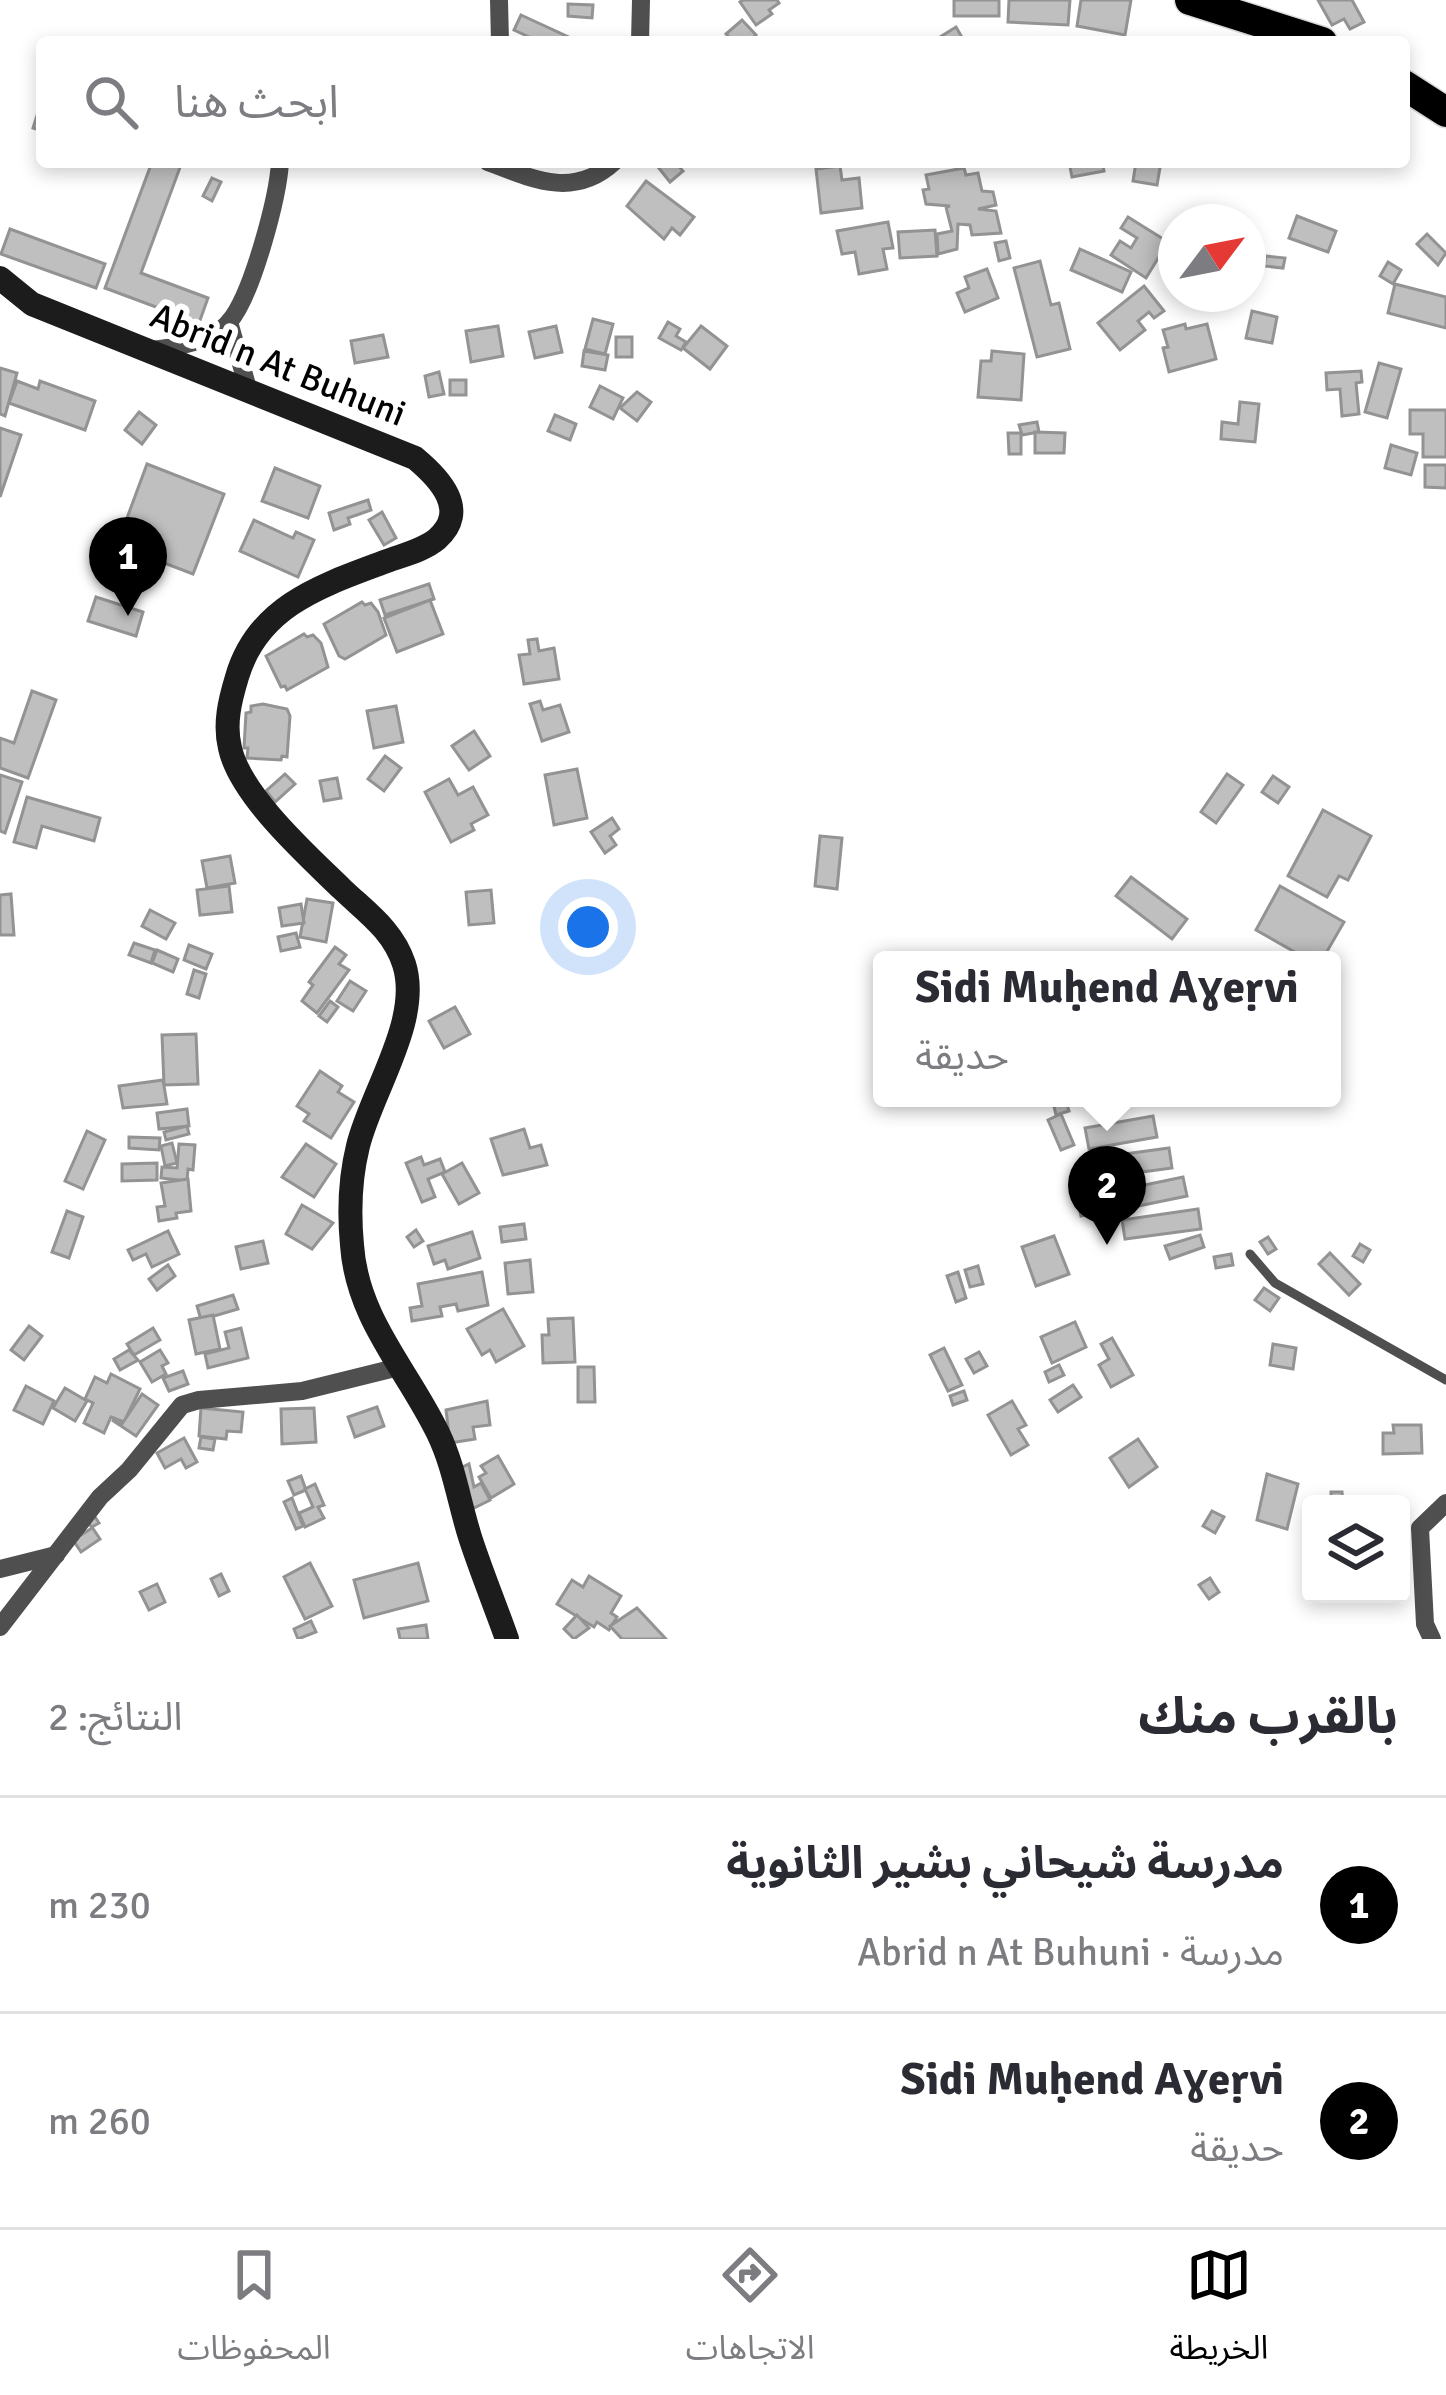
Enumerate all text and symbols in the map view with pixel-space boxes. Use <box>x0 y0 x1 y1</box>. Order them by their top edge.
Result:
search box <box>36 36 1410 168</box>
icon: search <box>78 69 144 135</box>
text: ابحث هنا <box>174 75 339 130</box>
north arrow <box>1158 204 1266 312</box>
street label: Abrid n At Buhuni <box>144 293 412 437</box>
pin: 1 <box>89 517 167 616</box>
your location <box>558 897 618 957</box>
popup <box>873 951 1341 1107</box>
text: Sidi Muḥend Aɣeṛvi <box>915 960 1299 1015</box>
text: حديقة <box>915 1032 1009 1080</box>
pin: 2 <box>1068 1146 1146 1245</box>
map controls <box>1302 1495 1410 1603</box>
button: layers <box>1302 1495 1410 1603</box>
text: بالقرب منك <box>1138 1685 1398 1748</box>
text: النتائج: 2 <box>48 1693 183 1741</box>
text: مدرسة شيحاني بشير الثانوية <box>726 1836 1284 1891</box>
text: 230 m <box>48 1881 151 1929</box>
text: 1 <box>1348 1881 1370 1929</box>
text: مدرسة · Abrid n At Buhuni <box>857 1928 1284 1976</box>
text: Sidi Muḥend Aɣeṛvi <box>901 2052 1284 2107</box>
text: 260 m <box>48 2097 151 2145</box>
text: 2 <box>1348 2097 1370 2145</box>
text: حديقة <box>1190 2124 1284 2172</box>
tab: المحفوظات <box>178 2242 331 2383</box>
tab: الاتجاهات <box>686 2242 815 2383</box>
tab: الخريطة <box>1170 2242 1268 2383</box>

